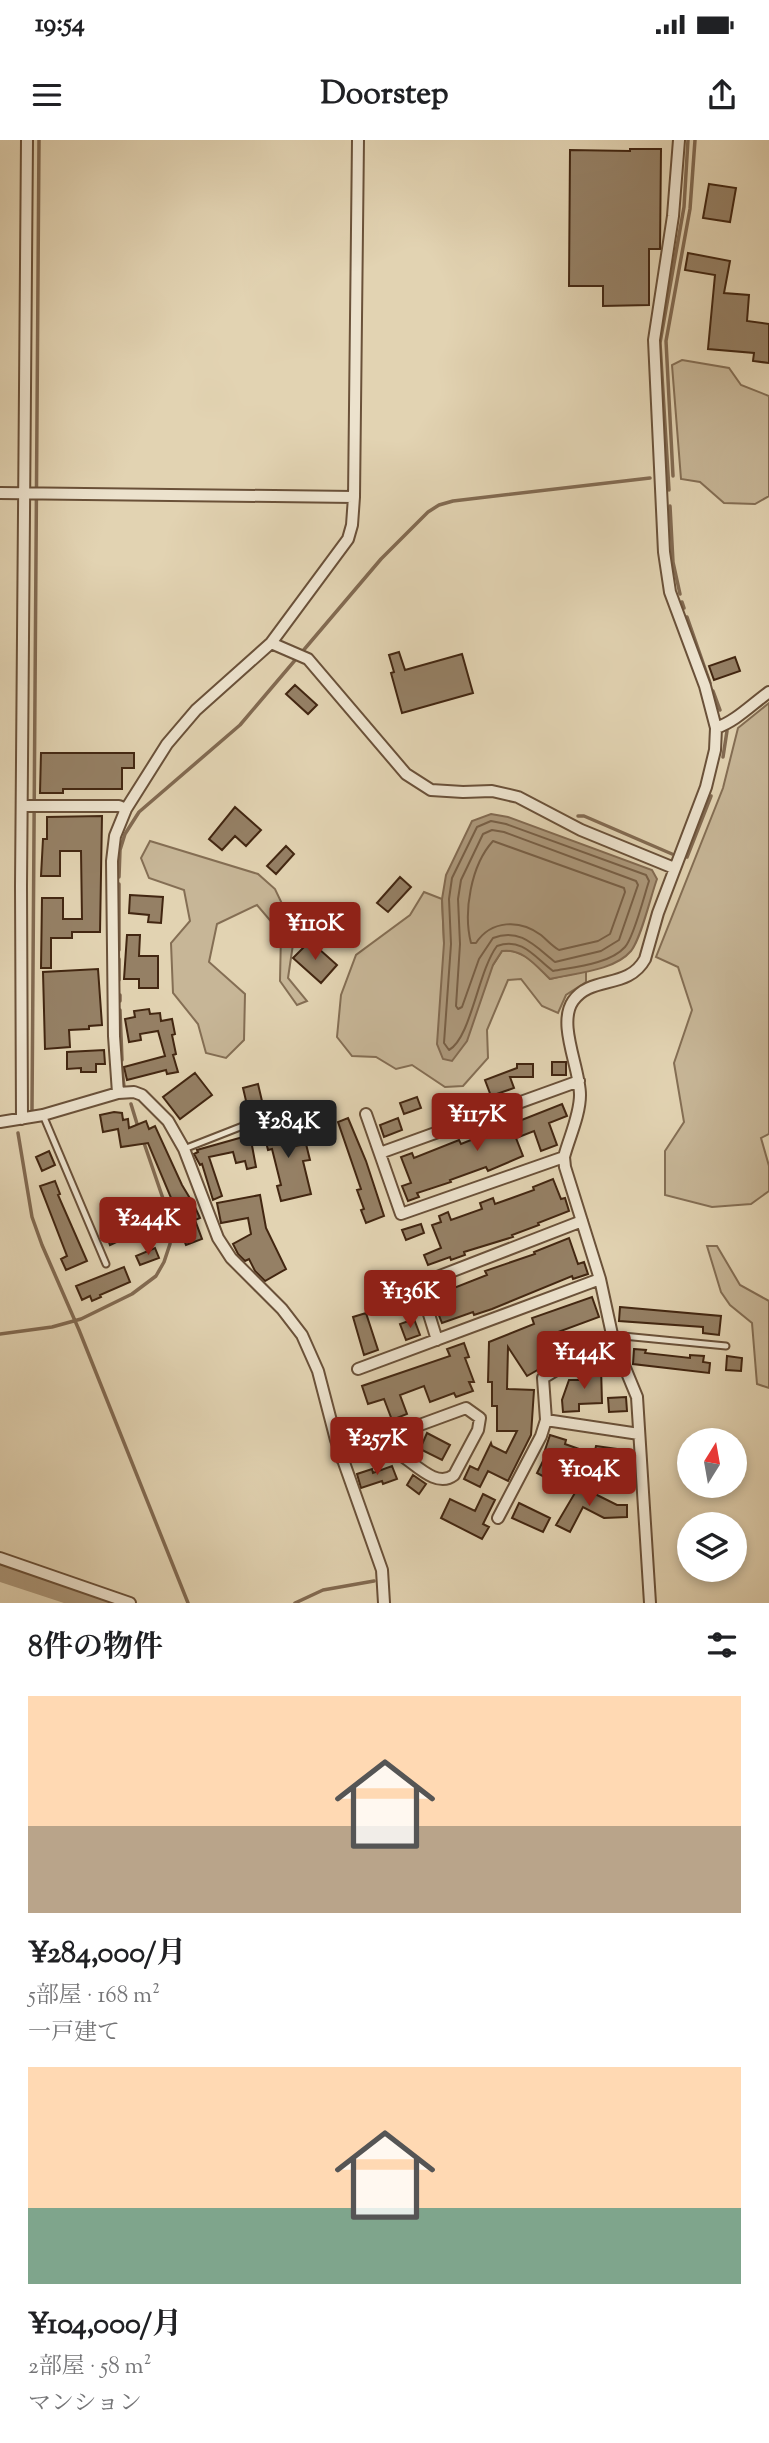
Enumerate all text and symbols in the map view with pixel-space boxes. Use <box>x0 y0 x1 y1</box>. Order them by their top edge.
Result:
text: 19:54 <box>35 6 85 43</box>
text: Doorstep <box>320 72 449 118</box>
icon: menu <box>28 76 66 114</box>
icon: share <box>703 76 741 114</box>
pin: ¥110K <box>266 902 364 962</box>
text: ¥110K <box>285 908 345 941</box>
pin: ¥117K <box>428 1094 526 1153</box>
text: ¥117K <box>448 1099 506 1132</box>
pin: ¥284K <box>239 1100 337 1160</box>
text: ¥284K <box>256 1106 320 1139</box>
pin: ¥244K <box>99 1198 197 1257</box>
text: ¥244K <box>115 1203 181 1236</box>
pin: ¥136K <box>361 1270 459 1330</box>
text: ¥136K <box>380 1276 440 1309</box>
pin: ¥144K <box>535 1332 633 1391</box>
text: ¥144K <box>553 1337 615 1370</box>
pin: ¥257K <box>328 1418 426 1477</box>
text: ¥257K <box>346 1423 408 1456</box>
north arrow <box>677 1428 747 1498</box>
map controls <box>677 1428 747 1582</box>
pin: ¥104K <box>540 1448 638 1508</box>
text: ¥104K <box>558 1454 620 1487</box>
button: layers <box>677 1512 747 1582</box>
icon: filters <box>703 1626 741 1664</box>
text: 8件の物件 <box>28 1627 163 1670</box>
icon: home <box>322 1741 448 1867</box>
text: ¥284,000/月 <box>28 1933 186 1976</box>
text: 5部屋 · 168 m² <box>28 1980 160 2013</box>
text: 一戸建て <box>28 2017 120 2050</box>
icon: home <box>322 2112 448 2238</box>
text: ¥104,000/月 <box>28 2304 182 2347</box>
text: 2部屋 · 58 m² <box>28 2351 151 2384</box>
text: マンション <box>28 2388 142 2421</box>

